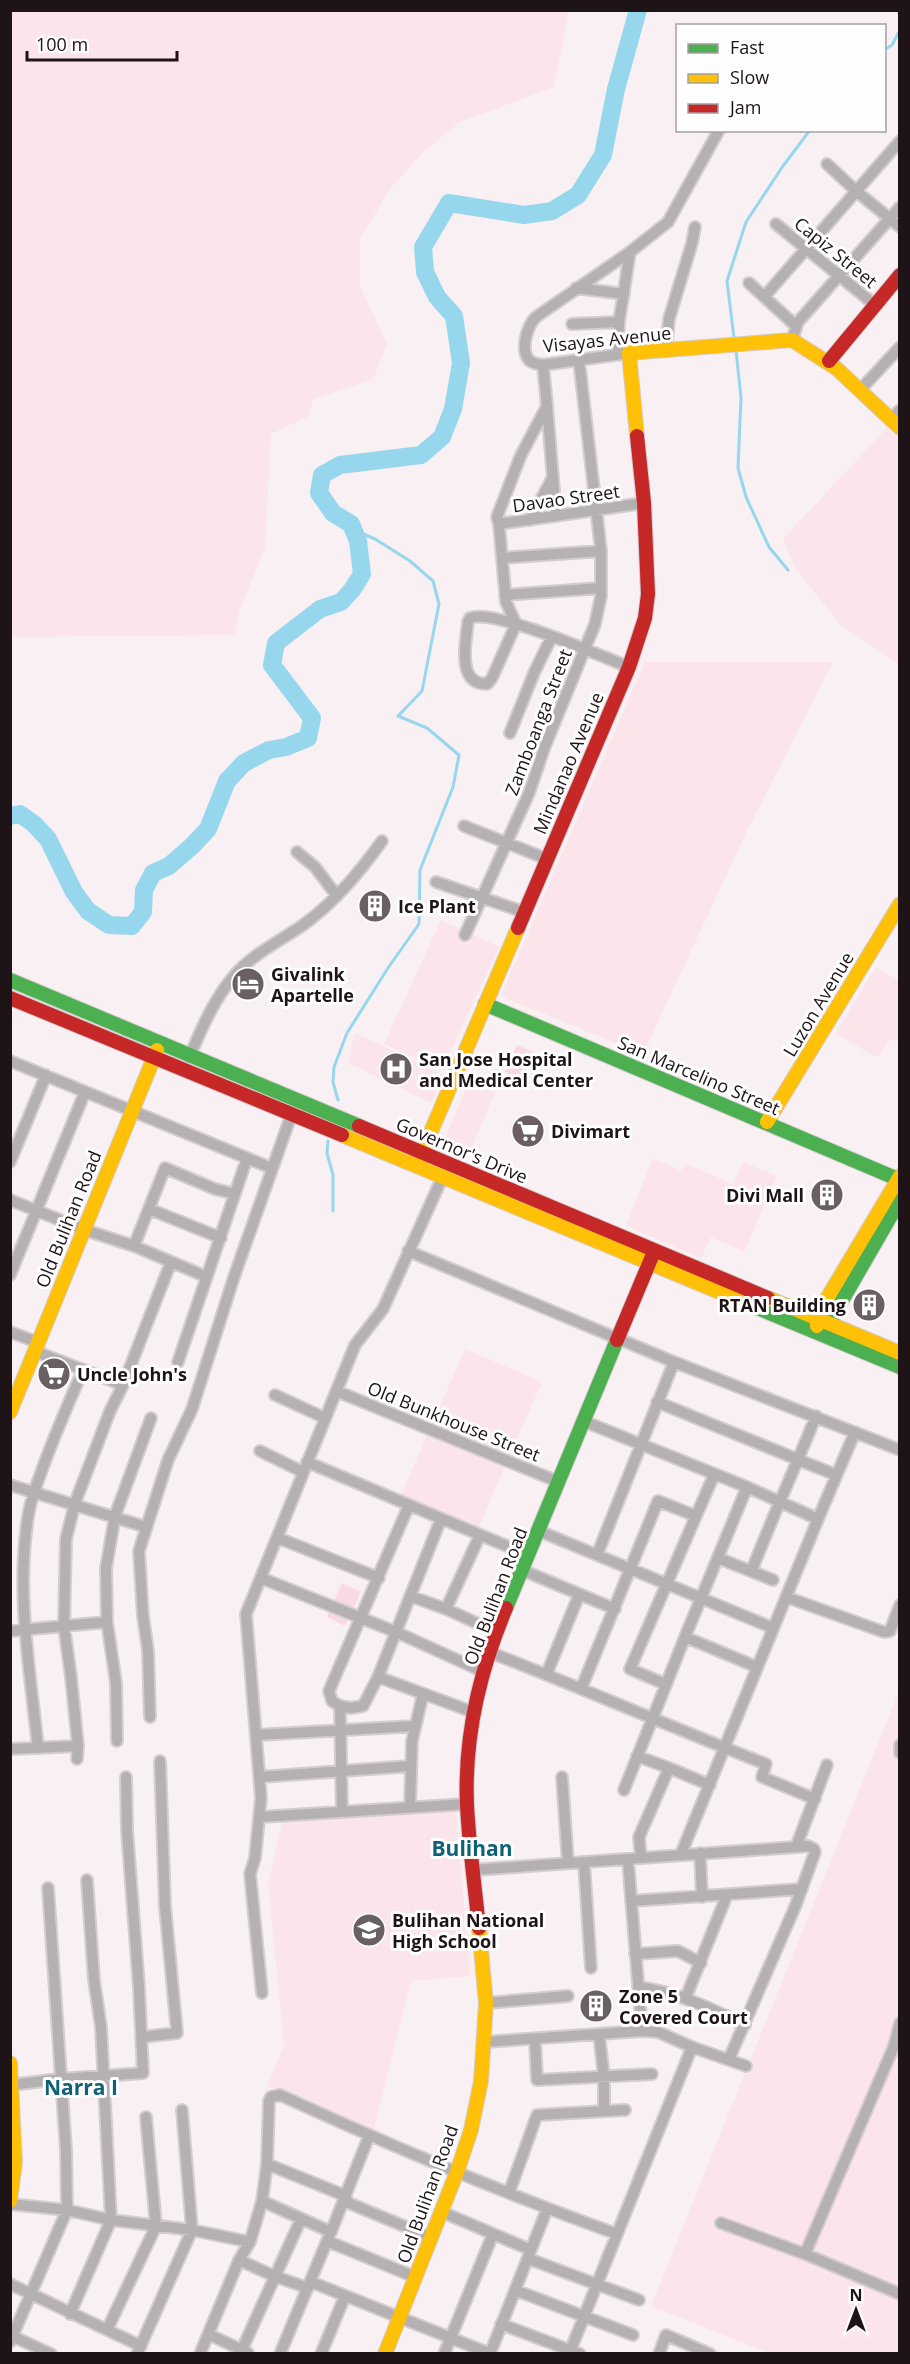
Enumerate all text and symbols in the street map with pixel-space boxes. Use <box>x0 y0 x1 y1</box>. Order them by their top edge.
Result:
scale bar <box>27 24 177 62</box>
legend <box>676 24 886 132</box>
text: 100 m <box>36 32 88 56</box>
text: Fast <box>730 35 764 59</box>
text: Slow <box>730 65 769 89</box>
text: Jam <box>728 95 762 119</box>
street label: Capiz Street <box>789 211 883 293</box>
street label: Visayas Avenue <box>542 320 672 358</box>
street label: Davao Street <box>511 479 621 517</box>
street label: Zamboanga Street <box>499 646 577 798</box>
street label: Mindanao Avenue <box>527 688 609 838</box>
building icon: Ice Plant <box>357 888 393 924</box>
place label: Ice Plant <box>398 894 476 918</box>
street label: Luzon Avenue <box>777 947 859 1061</box>
place label: Givalink Apartelle <box>271 962 354 1007</box>
hotel icon: Givalink Apartelle <box>230 966 266 1002</box>
street label: San Marcelino Street <box>614 1030 784 1120</box>
place label: San Jose Hospital and Medical Center <box>419 1047 593 1092</box>
hospital icon: San Jose Hospital and Medical Center <box>378 1051 414 1087</box>
street label: Governor's Drive <box>392 1111 532 1189</box>
supermarket icon: Divimart <box>510 1113 546 1149</box>
place label: Divimart <box>551 1119 630 1143</box>
street label: Old Bulihan Road <box>30 1147 106 1291</box>
building icon: Divi Mall <box>809 1177 845 1213</box>
place label: Divi Mall <box>726 1183 804 1207</box>
building icon: RTAN Building <box>851 1287 887 1323</box>
place label: RTAN Building <box>718 1293 846 1317</box>
supermarket icon: Uncle John's <box>36 1356 72 1392</box>
place label: Uncle John's <box>77 1362 187 1386</box>
street label: Old Bunkhouse Street <box>364 1375 544 1467</box>
street label: Old Bulihan Road <box>458 1524 532 1668</box>
district label: Bulihan <box>431 1834 513 1862</box>
place label: Bulihan National High School <box>392 1908 544 1953</box>
school or university icon: Bulihan National High School <box>351 1912 387 1948</box>
place label: Zone 5 Covered Court <box>619 1984 748 2029</box>
building icon: Zone 5 Covered Court <box>578 1988 614 2024</box>
district label: Narra I <box>44 2073 118 2101</box>
street label: Old Bulihan Road <box>391 2121 463 2267</box>
north arrow <box>826 2280 886 2340</box>
text: N <box>849 2284 863 2306</box>

